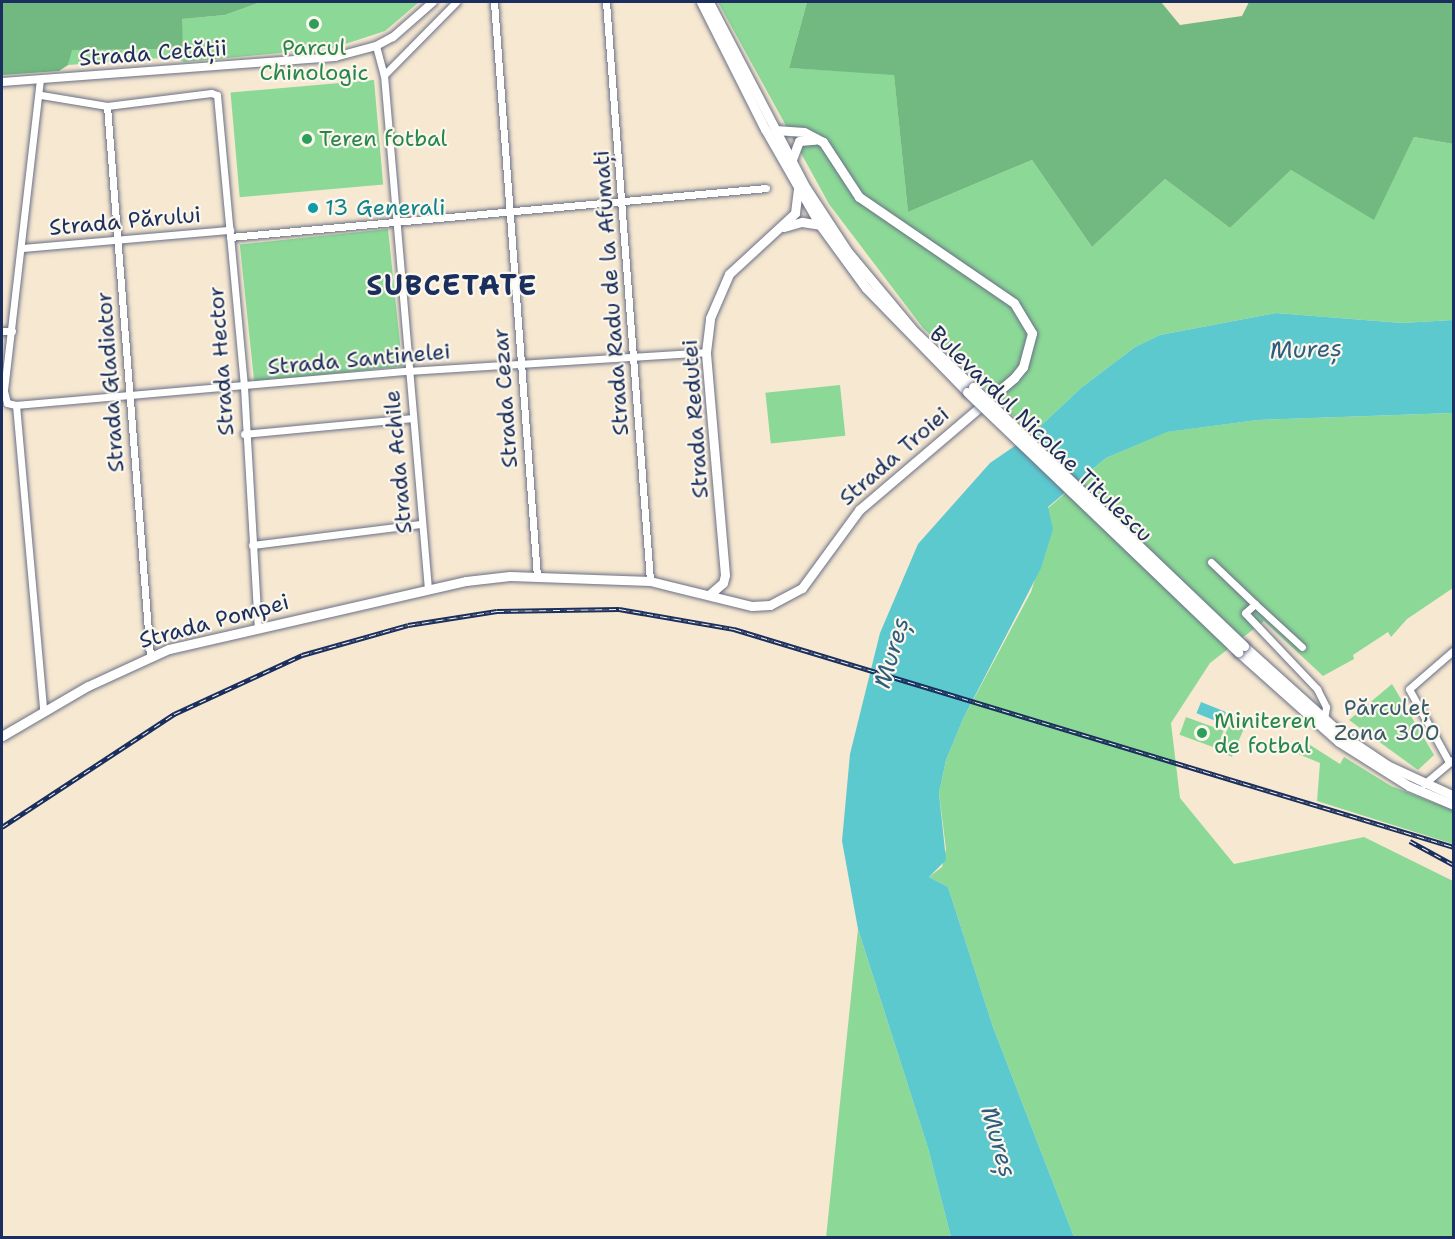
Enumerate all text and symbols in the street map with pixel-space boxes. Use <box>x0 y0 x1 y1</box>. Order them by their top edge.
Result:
marker: Parcul Chinologic <box>307 17 321 31</box>
place label: Parcul Chinologic <box>259 34 369 86</box>
street label: Strada Cetății <box>78 35 228 71</box>
place label: Teren fotbal <box>319 126 447 152</box>
marker: Teren fotbal <box>300 132 314 146</box>
street label: Strada Radu de la Afumați <box>588 149 634 437</box>
place label: 13 Generali <box>325 195 446 221</box>
street label: Strada Părului <box>48 201 202 241</box>
marker: 13 Generali <box>306 201 320 215</box>
district label: SUBCETATE <box>366 268 538 302</box>
street label: Strada Hector <box>203 285 239 437</box>
street label: Strada Gladiator <box>91 291 129 473</box>
street label: Bulevardul Nicolae Titulescu <box>924 321 1158 547</box>
street label: Strada Cezar <box>487 327 523 469</box>
water label: Mureș <box>1269 334 1343 366</box>
street label: Strada Santinelei <box>266 338 452 380</box>
street label: Strada Redutei <box>676 339 714 499</box>
street label: Strada Achile <box>379 389 417 535</box>
street label: Strada Troiei <box>834 401 954 511</box>
street label: Strada Pompei <box>136 588 292 654</box>
water label: Mureș <box>868 614 916 692</box>
park label: Părculeț Zona 300 <box>1334 694 1440 746</box>
place label: Miniteren de fotbal <box>1214 707 1316 758</box>
marker: Miniteren de fotbal <box>1195 726 1209 740</box>
water label: Mureș <box>974 1103 1022 1181</box>

